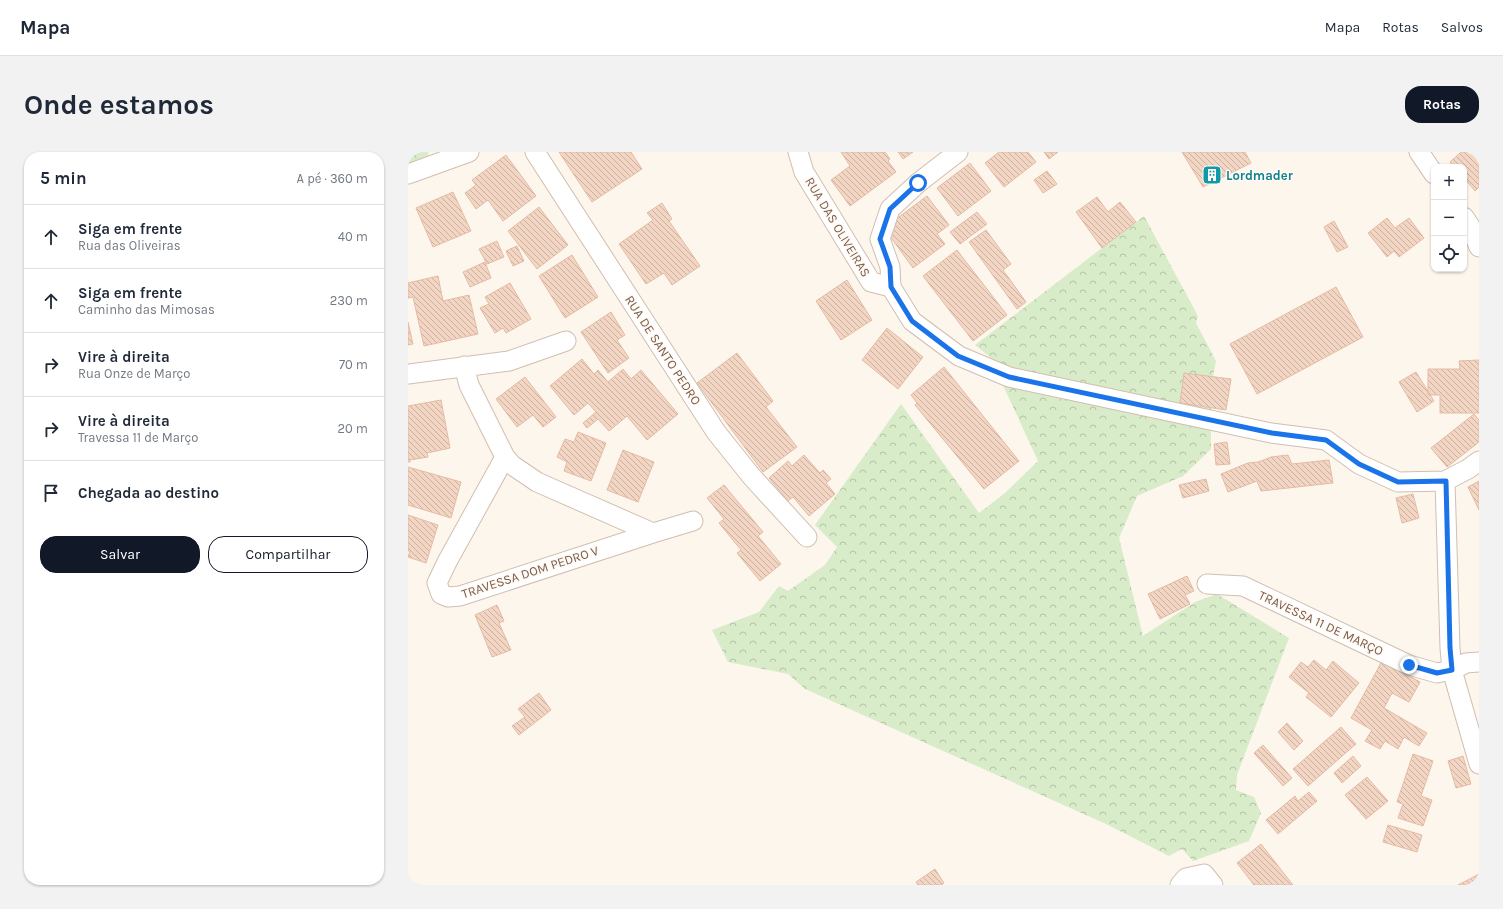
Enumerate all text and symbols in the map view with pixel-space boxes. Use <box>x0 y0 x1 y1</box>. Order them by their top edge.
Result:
text: Mapa <box>20 17 70 39</box>
text: Mapa <box>1325 19 1360 36</box>
text: Rotas <box>1382 19 1419 36</box>
text: Salvos <box>1441 19 1483 36</box>
button: Rotas <box>1405 86 1479 123</box>
text: Onde estamos <box>24 88 214 121</box>
building icon: Lordmader <box>1201 164 1223 186</box>
map controls <box>1431 164 1467 272</box>
button: + <box>1431 164 1467 200</box>
text: 5 min <box>40 168 87 188</box>
place label: Lordmader <box>1226 168 1294 183</box>
text: A pé · 360 m <box>297 171 368 186</box>
street label: RUA DAS OLIVEIRAS <box>802 174 874 280</box>
route start <box>909 174 927 192</box>
button: − <box>1431 200 1467 236</box>
text: Siga em frente <box>78 220 182 238</box>
icon: ahead <box>40 226 62 248</box>
text: 40 m <box>338 229 368 244</box>
button: locate <box>1431 236 1467 272</box>
text: Rua das Oliveiras <box>78 238 181 253</box>
text: Siga em frente <box>78 284 182 302</box>
icon: ahead <box>40 290 62 312</box>
street label: RUA DE SANTO PEDRO <box>622 292 704 408</box>
text: 230 m <box>330 293 368 308</box>
text: Caminho das Mimosas <box>78 302 215 317</box>
text: Vire à direita <box>78 348 170 366</box>
icon: right <box>40 354 62 376</box>
text: 70 m <box>339 357 368 372</box>
text: Rua Onze de Março <box>78 366 190 381</box>
text: Vire à direita <box>78 412 170 430</box>
icon: right <box>40 418 62 440</box>
text: 20 m <box>338 421 368 436</box>
text: Travessa 11 de Março <box>78 430 198 445</box>
icon: arrive <box>40 482 62 504</box>
text: Chegada ao destino <box>78 484 219 502</box>
button: Salvar <box>40 536 200 573</box>
button: Compartilhar <box>208 536 368 573</box>
street label: TRAVESSA DOM PEDRO V <box>460 543 601 601</box>
street label: TRAVESSA 11 DE MARÇO <box>1256 587 1386 659</box>
route end <box>1400 656 1418 674</box>

